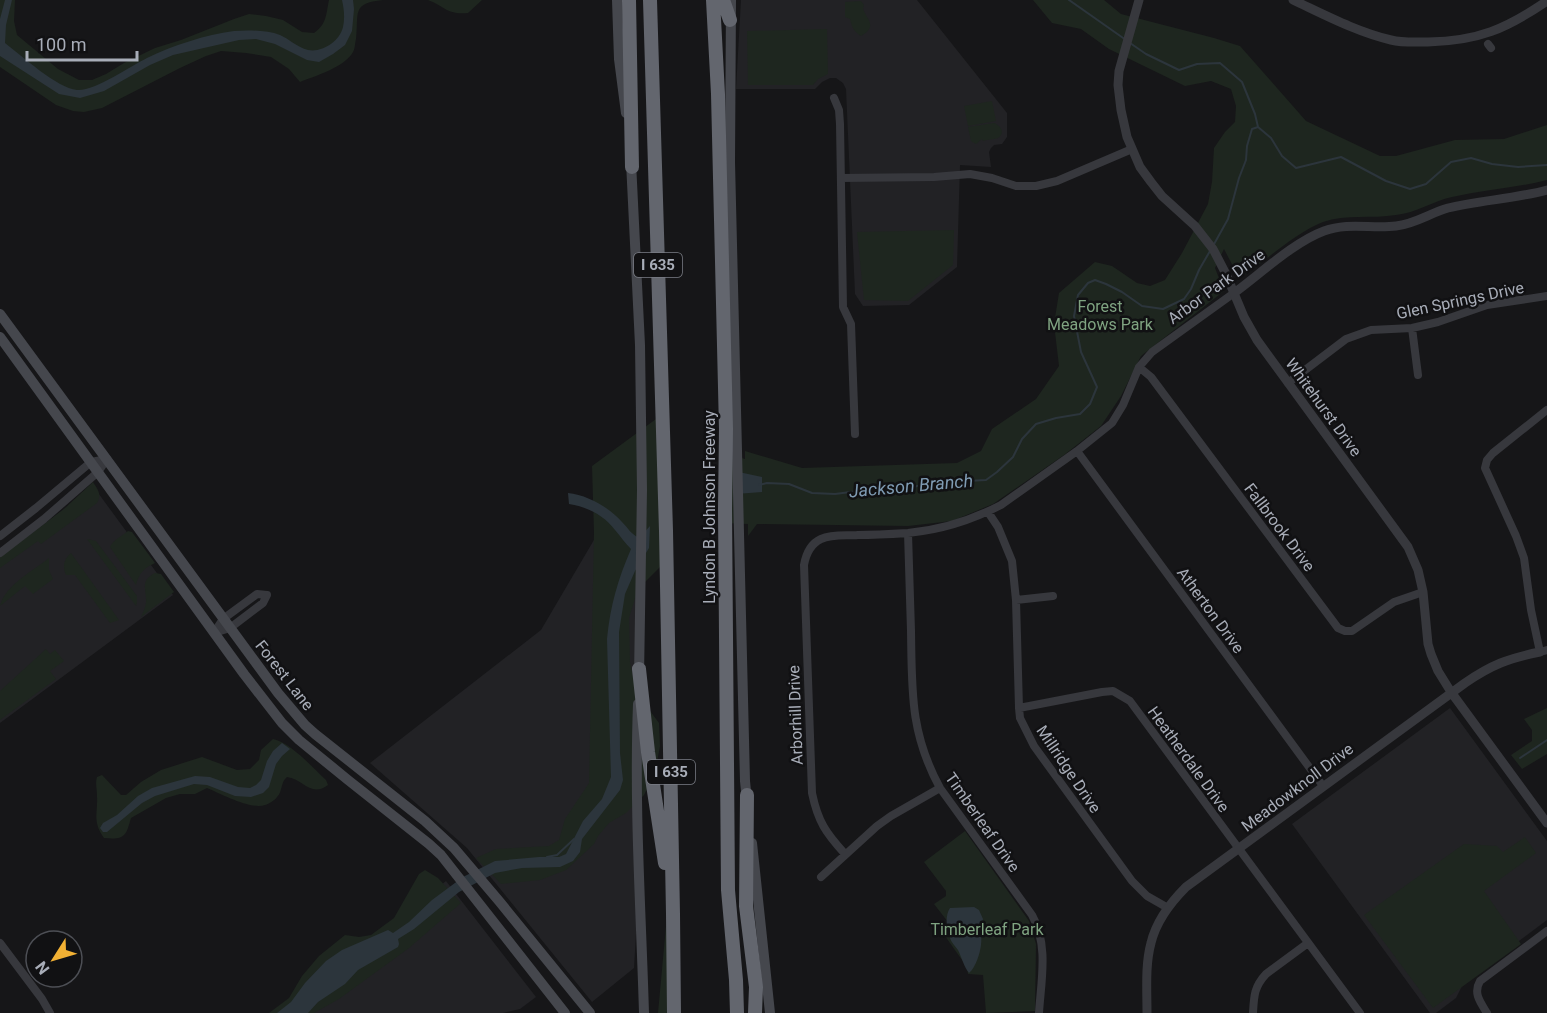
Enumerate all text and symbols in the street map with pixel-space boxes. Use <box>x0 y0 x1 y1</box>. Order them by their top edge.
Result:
scale bar <box>27 24 136 62</box>
text: 100 m <box>36 34 87 55</box>
street label: Arbor Park Drive <box>1164 245 1269 328</box>
road number: I 635 <box>634 253 682 277</box>
street label: Glen Springs Drive <box>1395 278 1526 323</box>
park label: Forest Meadows Park <box>1047 297 1154 334</box>
street label: Whitehurst Drive <box>1282 354 1366 460</box>
street label: Lyndon B Johnson Freeway <box>700 410 719 604</box>
water label: Jackson Branch <box>848 470 974 501</box>
street label: Fallbrook Drive <box>1240 479 1319 575</box>
street label: Atherton Drive <box>1173 564 1248 657</box>
street label: Forest Lane <box>251 636 318 714</box>
street label: Arborhill Drive <box>784 665 807 765</box>
street label: Heatherdale Drive <box>1144 703 1233 816</box>
street label: Millridge Drive <box>1032 722 1105 817</box>
street label: Meadowknoll Drive <box>1238 739 1357 836</box>
road number: I 635 <box>647 760 695 784</box>
street label: Timberleaf Drive <box>941 769 1024 876</box>
park label: Timberleaf Park <box>930 920 1044 939</box>
north arrow <box>24 929 84 989</box>
text: N <box>31 957 53 978</box>

